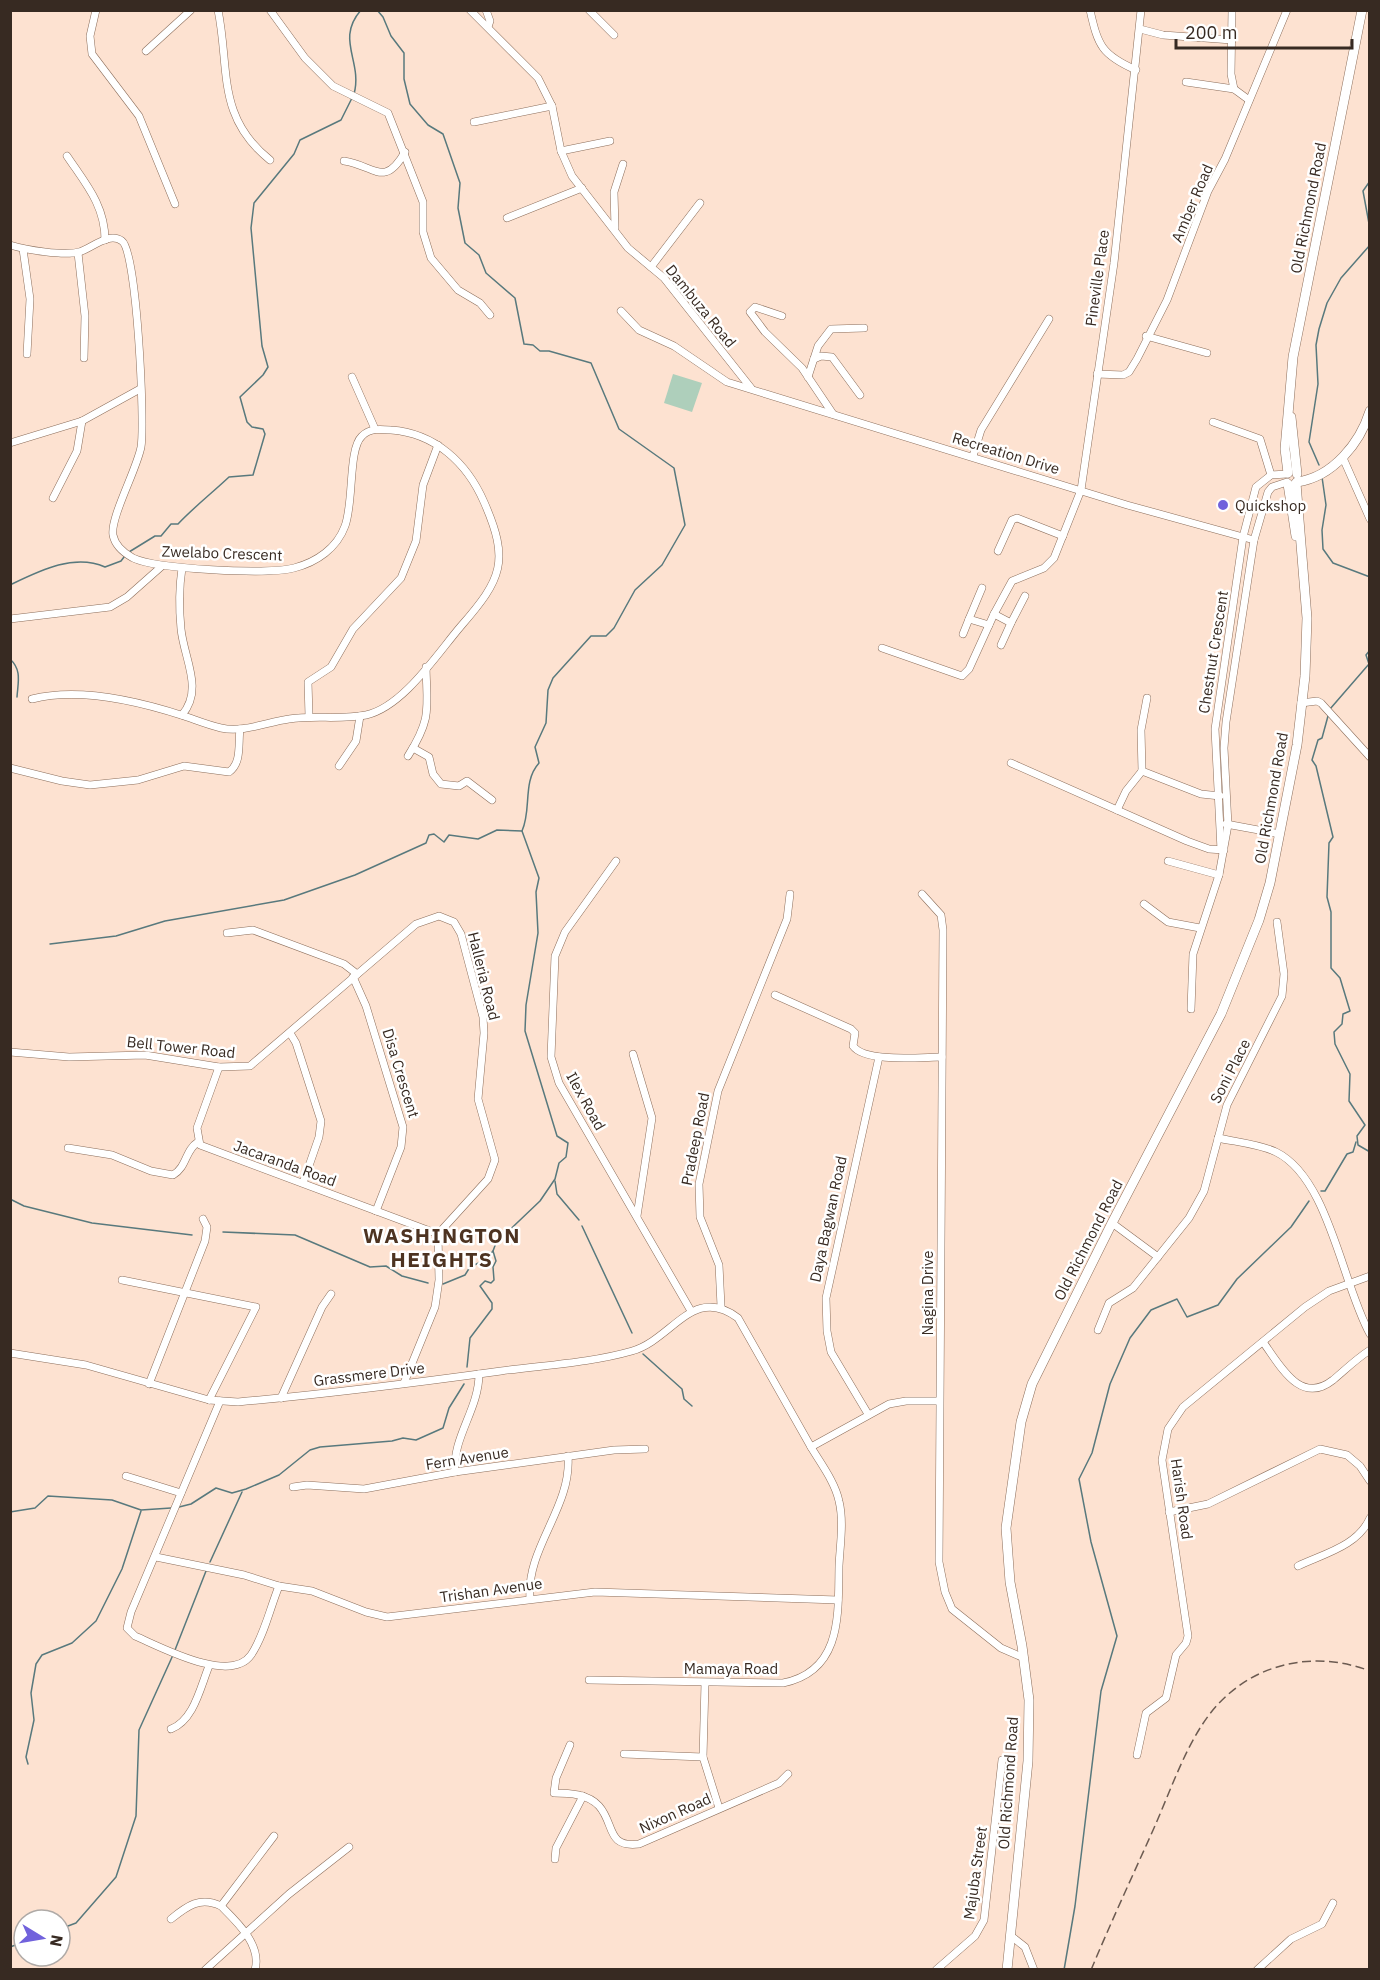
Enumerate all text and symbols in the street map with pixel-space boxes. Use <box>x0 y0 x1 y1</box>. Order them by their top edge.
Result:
scale bar <box>1176 12 1352 50</box>
text: 200 m <box>1185 21 1237 44</box>
street label: Old Richmond Road <box>1286 141 1330 275</box>
street label: Amber Road <box>1167 161 1217 245</box>
street label: Pineville Place <box>1081 228 1113 328</box>
street label: Dambuza Road <box>662 261 740 351</box>
street label: Recreation Drive <box>950 428 1062 478</box>
place label: Quickshop <box>1235 496 1306 515</box>
marker: Quickshop <box>1216 498 1230 512</box>
street label: Zwelabo Crescent <box>161 541 283 565</box>
street label: Chestnut Crescent <box>1194 589 1232 715</box>
street label: Old Richmond Road <box>1250 731 1292 865</box>
street label: Halleria Road <box>464 930 504 1022</box>
street label: Disa Crescent <box>378 1026 424 1120</box>
street label: Bell Tower Road <box>126 1032 236 1062</box>
street label: Soni Place <box>1206 1036 1254 1106</box>
street label: Ilex Road <box>562 1069 610 1133</box>
street label: Pradeep Road <box>677 1091 713 1187</box>
street label: Jacaranda Road <box>231 1136 339 1190</box>
street label: Daya Bagwan Road <box>805 1154 851 1284</box>
street label: Old Richmond Road <box>1049 1176 1127 1304</box>
district label: WASHINGTON HEIGHTS <box>363 1221 521 1273</box>
street label: Nagina Drive <box>918 1250 937 1336</box>
street label: Grassmere Drive <box>312 1358 426 1390</box>
street label: Fern Avenue <box>424 1442 510 1474</box>
street label: Harish Road <box>1167 1457 1197 1541</box>
street label: Trishan Avenue <box>439 1573 543 1607</box>
street label: Mamaya Road <box>684 1659 778 1678</box>
street label: Old Richmond Road <box>994 1716 1022 1850</box>
street label: Nixon Road <box>636 1789 714 1837</box>
street label: Majuba Street <box>959 1825 991 1921</box>
north arrow <box>12 1908 72 1968</box>
text: N <box>46 1933 68 1948</box>

